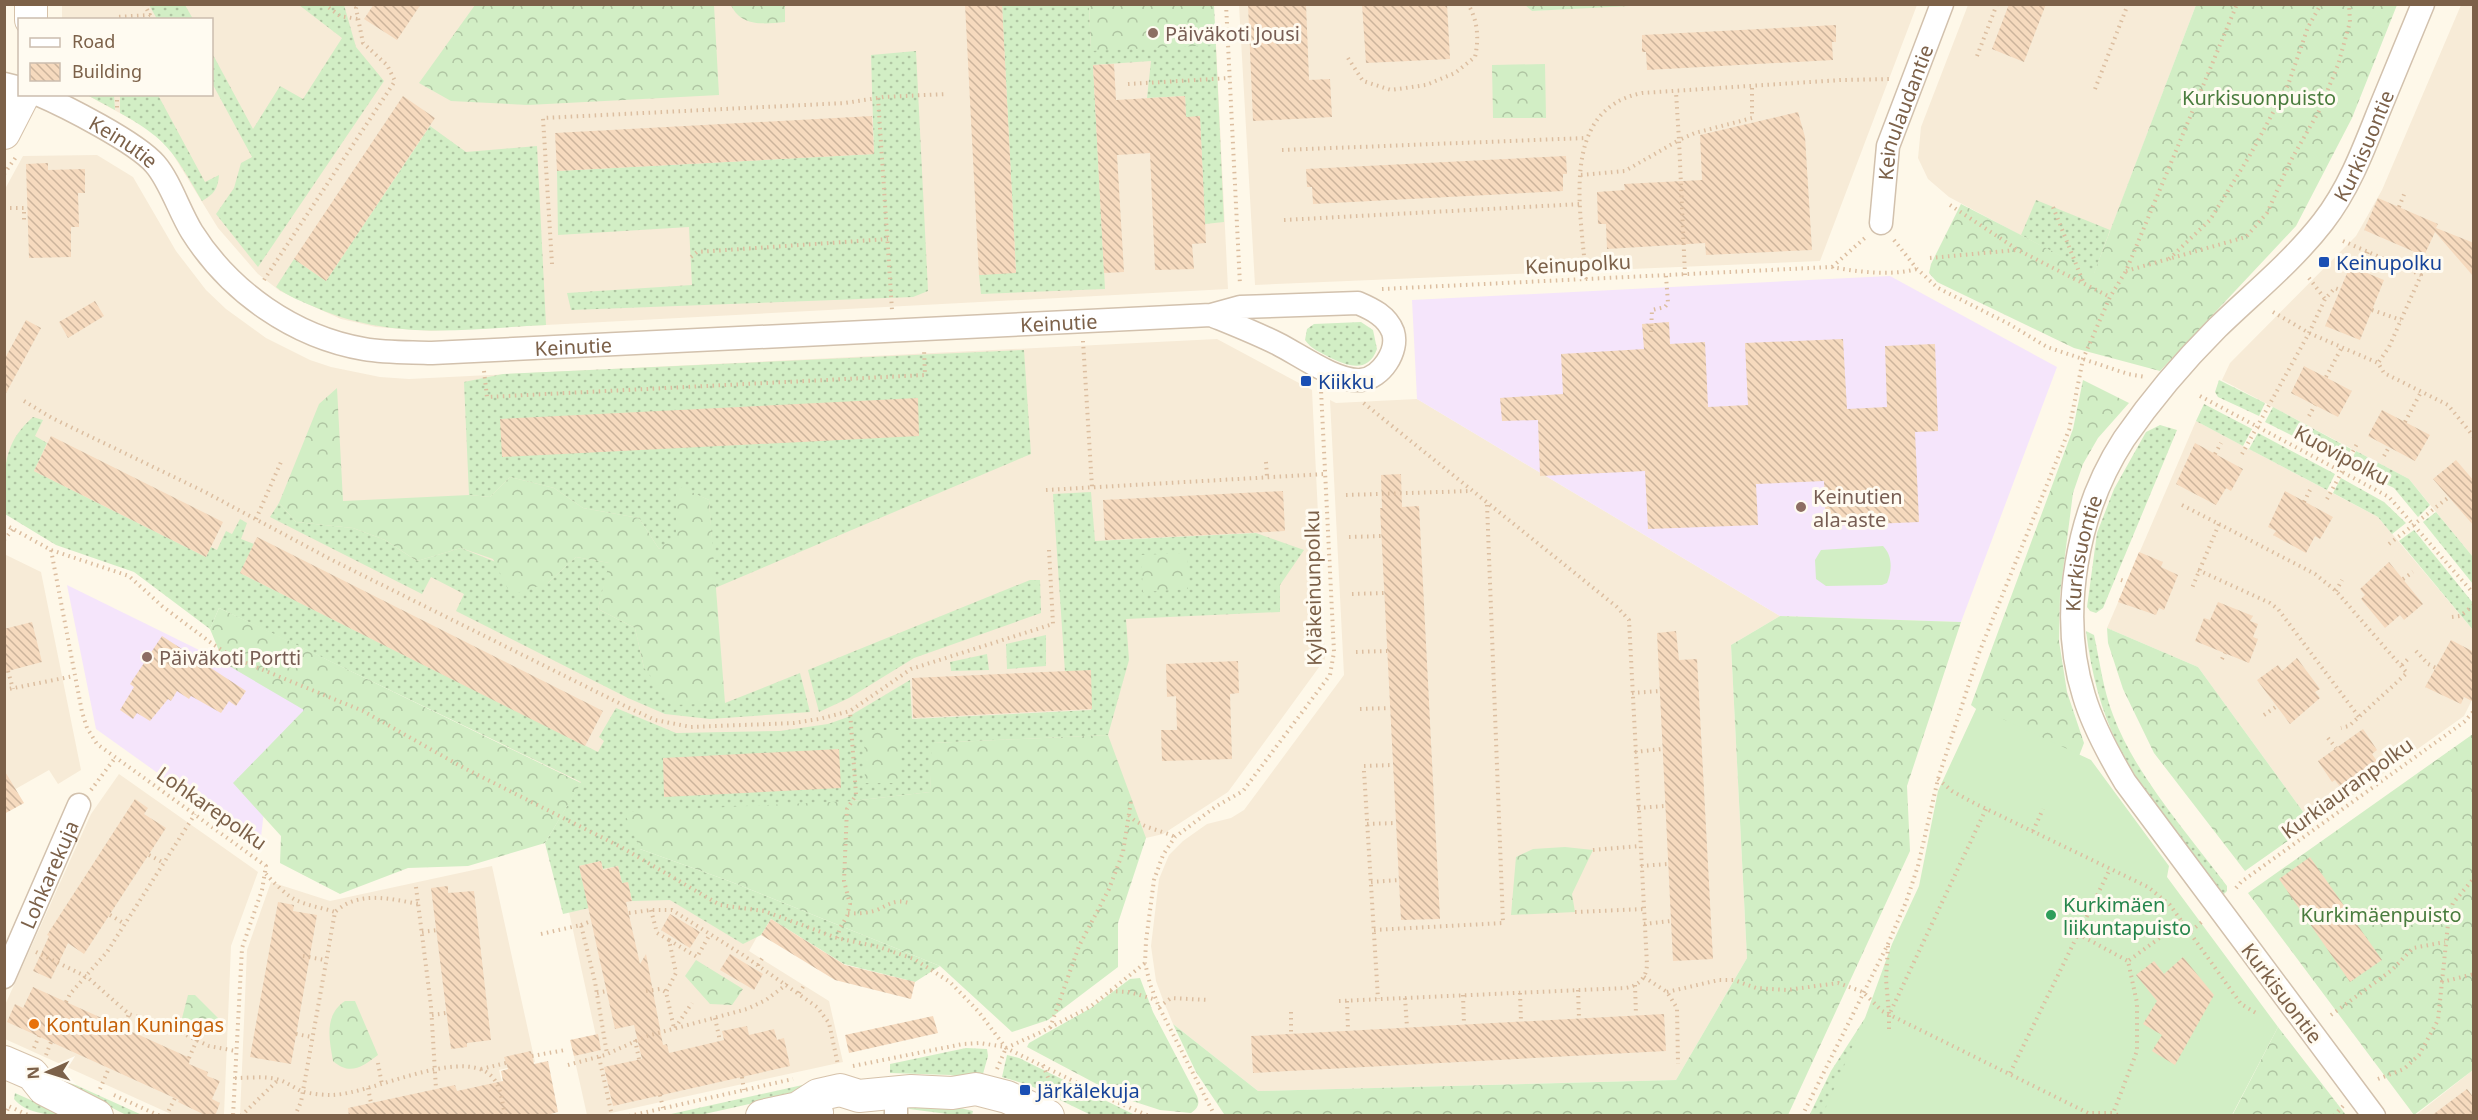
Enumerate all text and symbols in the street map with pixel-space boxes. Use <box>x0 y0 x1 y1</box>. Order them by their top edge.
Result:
legend <box>18 18 213 96</box>
place label: Päiväkoti Jousi <box>1165 20 1300 47</box>
marker: Päiväkoti Jousi <box>1146 26 1160 40</box>
text: Road <box>72 29 115 53</box>
street label: Keinulaudantie <box>1871 41 1939 181</box>
text: Building <box>72 59 142 83</box>
park label: Kurkisuonpuisto <box>2182 84 2336 111</box>
street label: Kurkisuontie <box>2327 86 2400 206</box>
street label: Keinutie <box>85 109 164 174</box>
street label: Keinupolku <box>1524 248 1632 280</box>
place label: Keinupolku <box>2336 249 2442 276</box>
marker: Keinupolku <box>2317 255 2331 269</box>
street label: Keinutie <box>1019 307 1098 338</box>
street label: Keinutie <box>534 331 613 361</box>
place label: Kiikku <box>1318 368 1374 395</box>
marker: Kiikku <box>1299 374 1313 388</box>
street label: Kuovipolku <box>2290 419 2394 491</box>
place label: Keinutien ala-aste <box>1813 483 1903 533</box>
street label: Kurkisuontie <box>2059 491 2108 612</box>
marker: Keinutien ala-aste <box>1794 500 1808 514</box>
street label: Kyläkeinunpolku <box>1298 510 1328 666</box>
place label: Päiväkoti Portti <box>159 644 301 671</box>
marker: Päiväkoti Portti <box>140 650 154 664</box>
street label: Kurkiauranpolku <box>2276 731 2418 845</box>
street label: Lohkarepolku <box>152 760 272 856</box>
street label: Lohkarekuja <box>13 816 84 933</box>
place label: Kurkimäen liikuntapuisto <box>2063 891 2191 941</box>
park label: Kurkimäenpuisto <box>2300 901 2462 928</box>
marker: Kurkimäen liikuntapuisto <box>2044 908 2058 922</box>
street label: Kurkisuontie <box>2235 937 2329 1049</box>
place label: Kontulan Kuningas <box>46 1011 224 1038</box>
marker: Kontulan Kuningas <box>27 1017 41 1031</box>
north arrow <box>18 1042 78 1102</box>
text: N <box>22 1066 44 1080</box>
place label: Järkälekuja <box>1035 1077 1140 1104</box>
marker: Järkälekuja <box>1018 1083 1032 1097</box>

